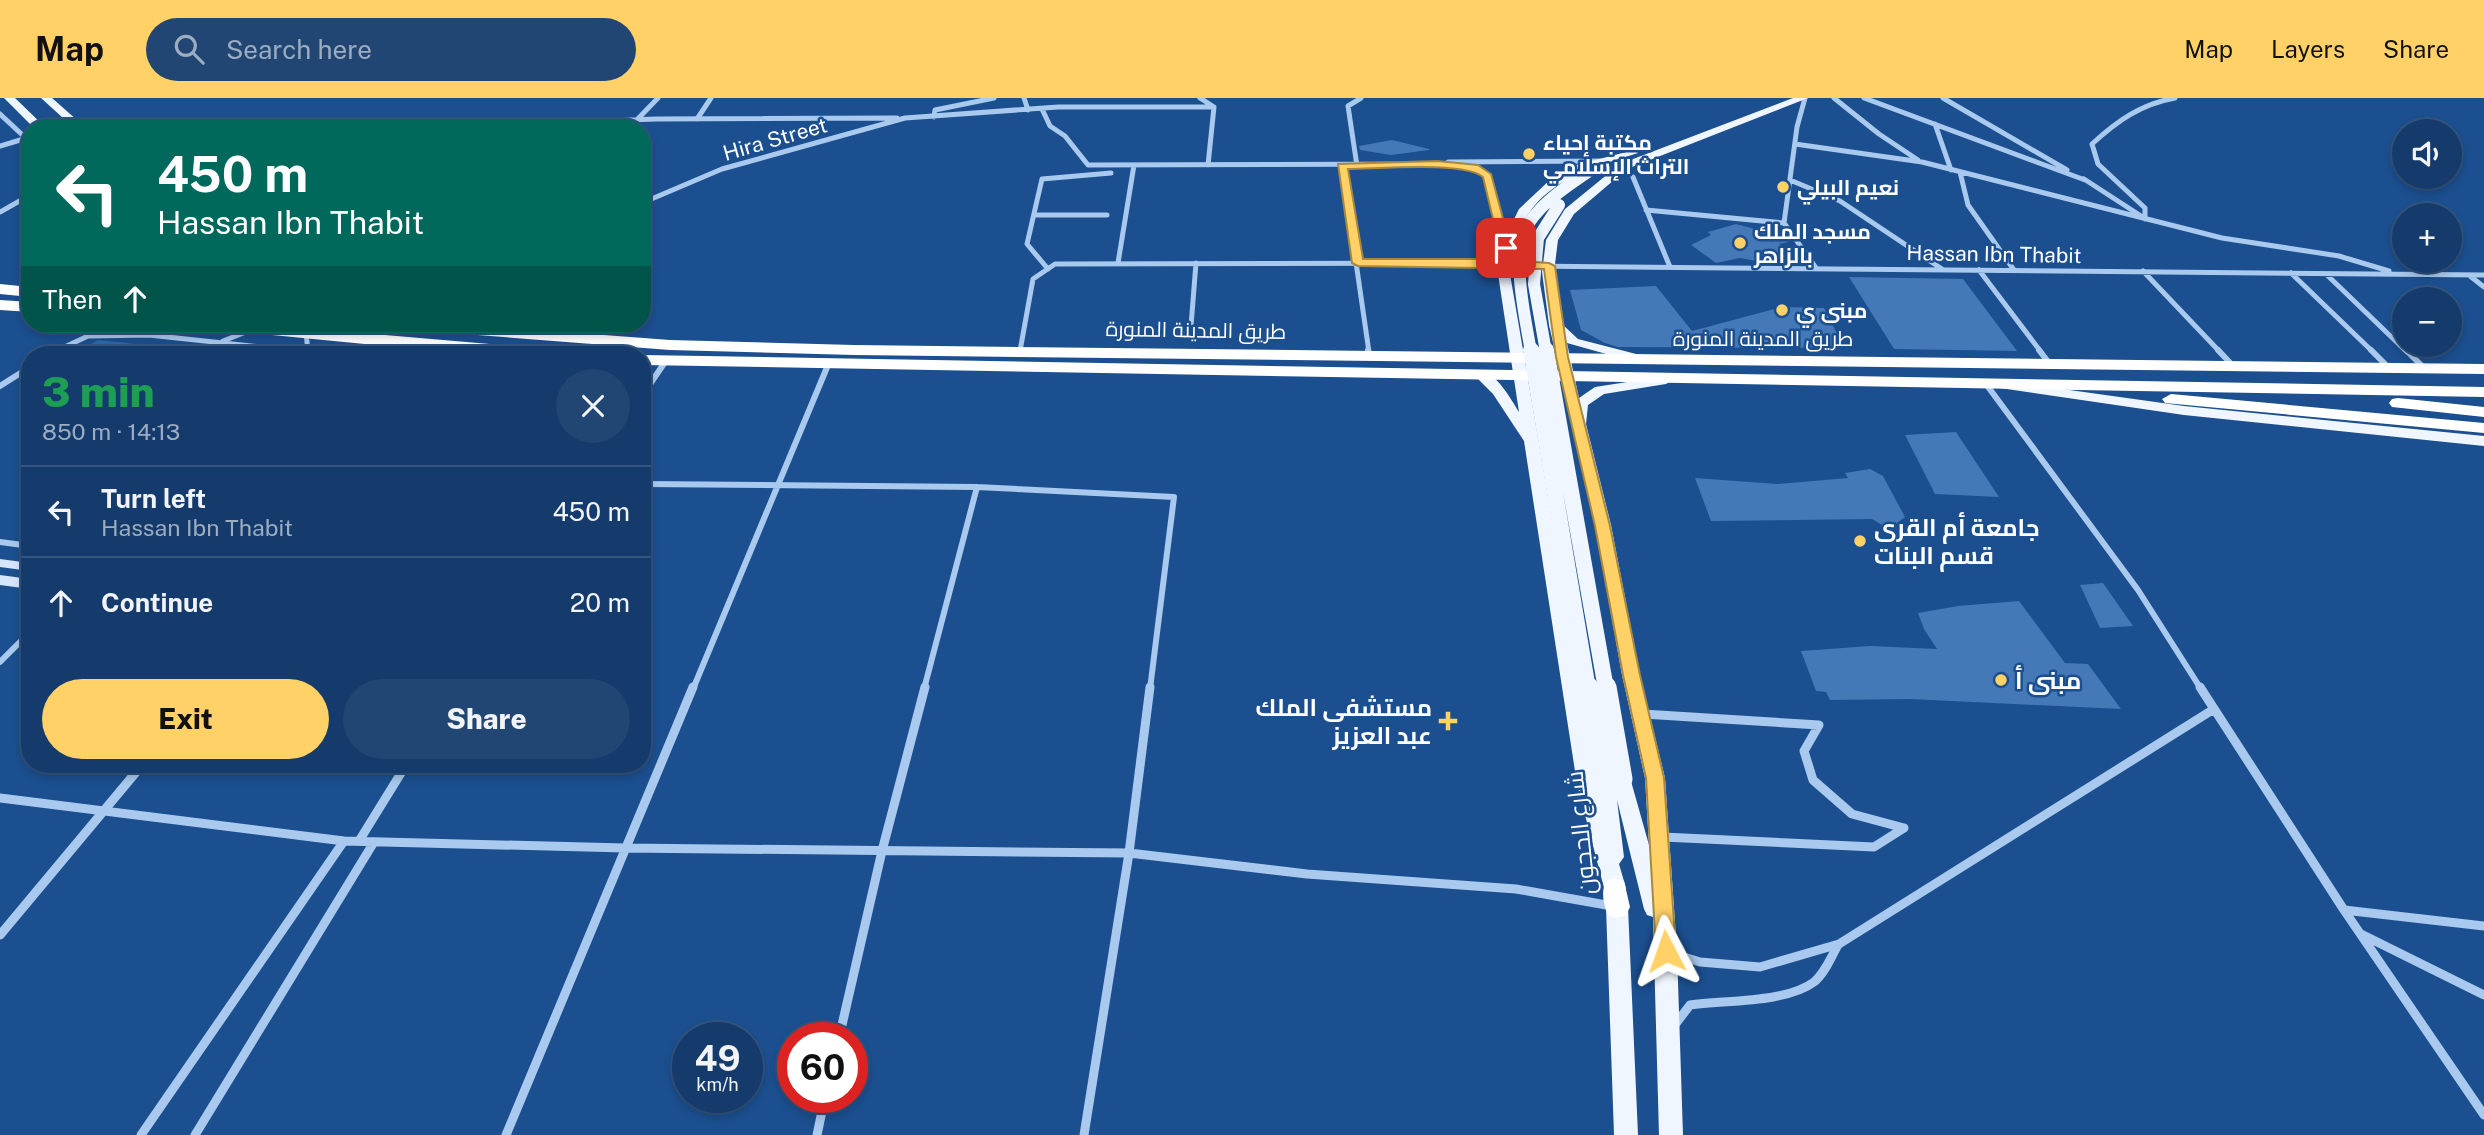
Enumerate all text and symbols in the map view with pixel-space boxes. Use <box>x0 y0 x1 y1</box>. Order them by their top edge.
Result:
search box <box>146 18 636 81</box>
text: Map <box>35 30 104 68</box>
icon: search <box>170 30 208 68</box>
text: Search here <box>226 34 372 65</box>
text: Map <box>2184 35 2233 63</box>
text: Layers <box>2271 35 2345 63</box>
text: Share <box>2383 35 2449 63</box>
street label: Hira Street <box>720 112 830 166</box>
map controls <box>2392 119 2462 357</box>
button: sound <box>2392 119 2462 189</box>
place label: مكتبة إحياء التراث الإسلامي <box>1543 130 1689 184</box>
text: 450 m <box>157 145 308 203</box>
marker: مكتبة إحياء التراث الإسلامي <box>1521 146 1537 162</box>
icon: left <box>42 147 133 238</box>
place label: نعيم البيلي <box>1797 175 1899 205</box>
marker: نعيم البيلي <box>1775 179 1791 195</box>
button: + <box>2392 203 2462 273</box>
text: Hassan Ibn Thabit <box>157 204 424 241</box>
pin <box>1476 218 1536 278</box>
place label: مسجد الملك بالزاهر <box>1753 219 1871 268</box>
icon: arrive <box>1487 229 1525 267</box>
marker: مسجد الملك بالزاهر <box>1732 235 1748 251</box>
street label: Hassan Ibn Thabit <box>1906 240 2082 268</box>
icon: ahead <box>116 280 154 318</box>
text: Then <box>42 284 102 315</box>
button: − <box>2392 287 2462 357</box>
place label: مبنى ي <box>1796 298 1867 328</box>
marker: مبنى ي <box>1774 302 1790 318</box>
street label: طريق المدينة المنورة <box>1105 316 1287 345</box>
street label: طريق المدينة المنورة <box>1673 326 1853 352</box>
text: 3 min <box>42 367 155 416</box>
button: close <box>556 369 630 443</box>
text: 850 m · 14:13 <box>42 418 180 445</box>
text: Turn left <box>101 483 206 514</box>
icon: left <box>42 493 80 531</box>
text: 450 m <box>553 496 630 527</box>
place label: جامعة أم القرى قسم البنات <box>1874 512 2040 572</box>
text: Hassan Ibn Thabit <box>101 514 293 541</box>
marker: جامعة أم القرى قسم البنات <box>1852 533 1868 549</box>
icon: ahead <box>42 584 80 622</box>
text: Continue <box>101 587 213 618</box>
text: 20 m <box>570 587 630 618</box>
place label: مبنى أ <box>2015 665 2081 695</box>
marker: مبنى أ <box>1993 672 2009 688</box>
button: Exit <box>42 679 329 759</box>
button: Share <box>343 679 630 759</box>
place label: مستشفى الملك عبد العزيز <box>1256 693 1432 750</box>
marker: مستشفى الملك عبد العزيز <box>1438 711 1458 731</box>
street label: شارع الحجون <box>1560 769 1603 896</box>
position arrow <box>1629 914 1703 988</box>
speed limit sign: 60 <box>777 1022 868 1113</box>
text: 49 <box>694 1038 741 1079</box>
text: km/h <box>696 1074 739 1095</box>

